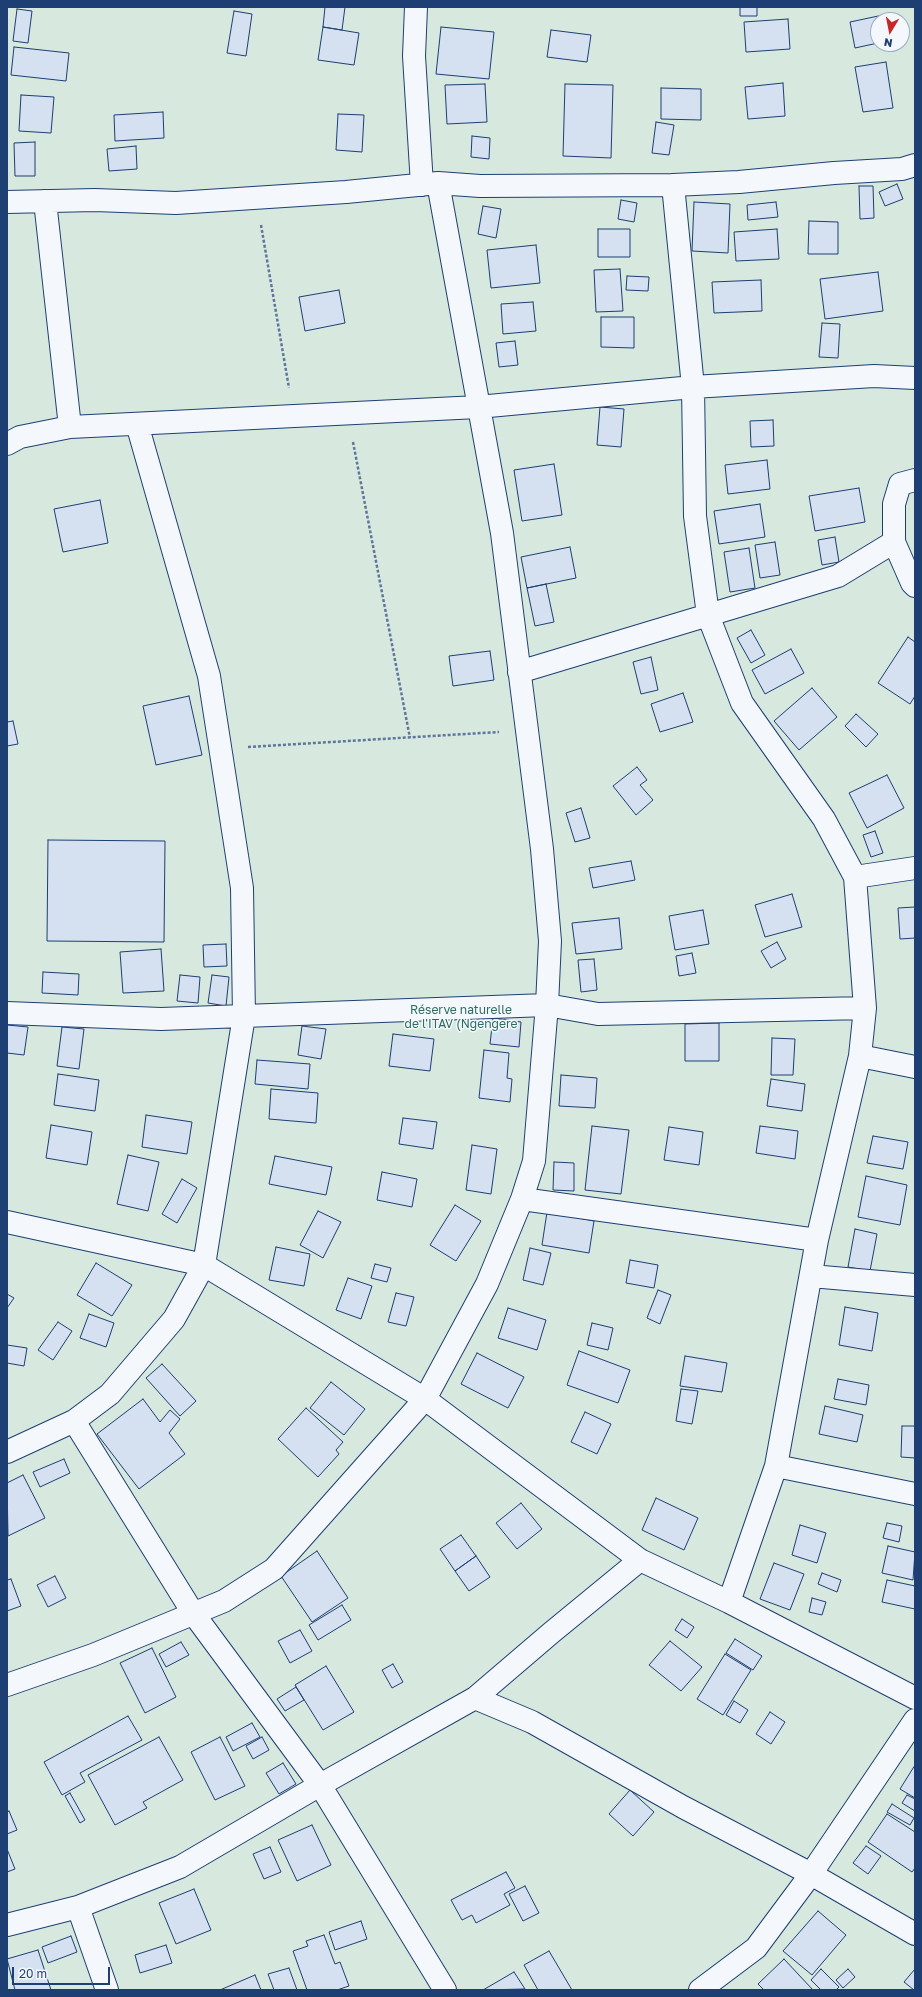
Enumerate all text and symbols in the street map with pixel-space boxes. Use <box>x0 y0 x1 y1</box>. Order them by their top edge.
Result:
north arrow <box>870 12 910 52</box>
text: N <box>883 36 893 50</box>
park label: Réserve naturelle de l'ITAV (Ngengere <box>405 1003 517 1031</box>
scale bar <box>14 1959 112 1985</box>
text: 20 m <box>19 1966 47 1981</box>

